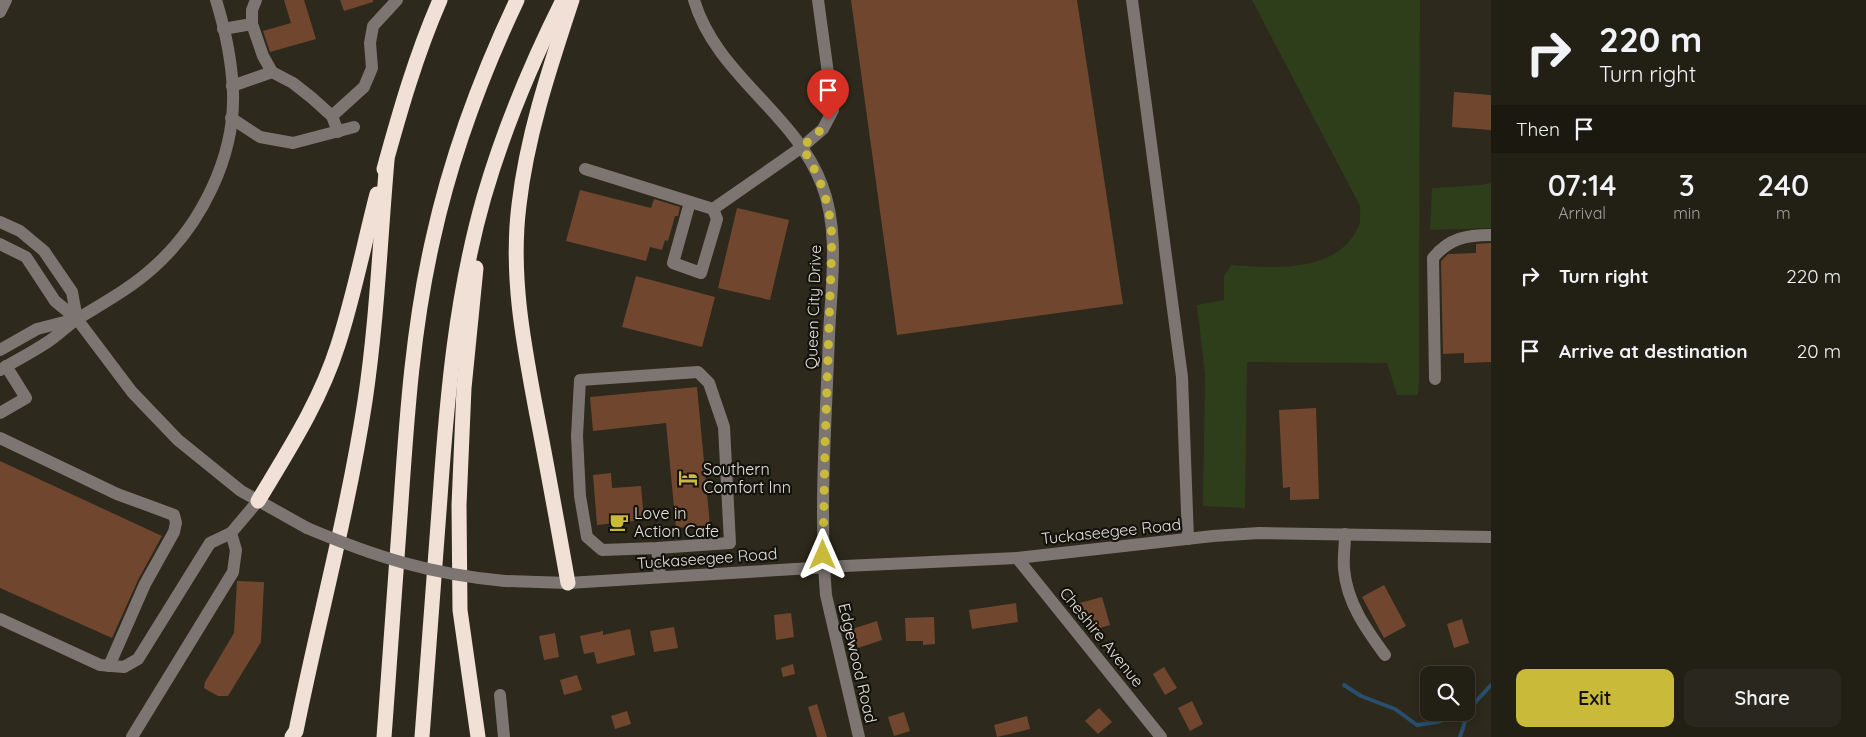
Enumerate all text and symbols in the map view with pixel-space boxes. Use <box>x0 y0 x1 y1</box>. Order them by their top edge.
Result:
text: 220 m <box>1599 17 1702 61</box>
icon: right <box>1516 20 1581 85</box>
text: Turn right <box>1599 60 1696 88</box>
pin <box>807 69 849 120</box>
icon: arrive <box>814 76 842 104</box>
icon: arrive <box>1570 115 1598 143</box>
text: Then <box>1516 117 1560 141</box>
text: 07:14 <box>1548 166 1616 204</box>
text: 3 <box>1679 166 1695 204</box>
text: 240 <box>1757 166 1809 204</box>
text: Arrival <box>1558 203 1606 223</box>
text: min <box>1673 203 1700 223</box>
text: m <box>1776 203 1791 223</box>
street label: Queen City Drive <box>801 244 825 370</box>
icon: right <box>1516 262 1544 290</box>
text: Turn right <box>1559 264 1648 288</box>
text: 220 m <box>1786 264 1841 288</box>
icon: arrive <box>1516 337 1544 365</box>
text: Arrive at destination <box>1559 339 1748 363</box>
text: 20 m <box>1797 339 1841 363</box>
place label: Southern Comfort Inn <box>703 459 791 497</box>
hotel icon: Southern Comfort Inn <box>677 467 699 489</box>
place label: Love in Action Cafe <box>634 503 719 541</box>
cafe icon: Love in Action Cafe <box>608 511 630 533</box>
street label: Tuckaseegee Road <box>1040 514 1182 548</box>
position arrow <box>796 528 848 580</box>
street label: Tuckaseegee Road <box>636 543 778 573</box>
street label: Cheshire Avenue <box>1056 583 1148 691</box>
street label: Edgewood Road <box>834 601 882 725</box>
map controls <box>1420 666 1475 721</box>
button: search <box>1420 666 1475 721</box>
button: Exit <box>1516 669 1674 727</box>
button: Share <box>1684 669 1841 727</box>

